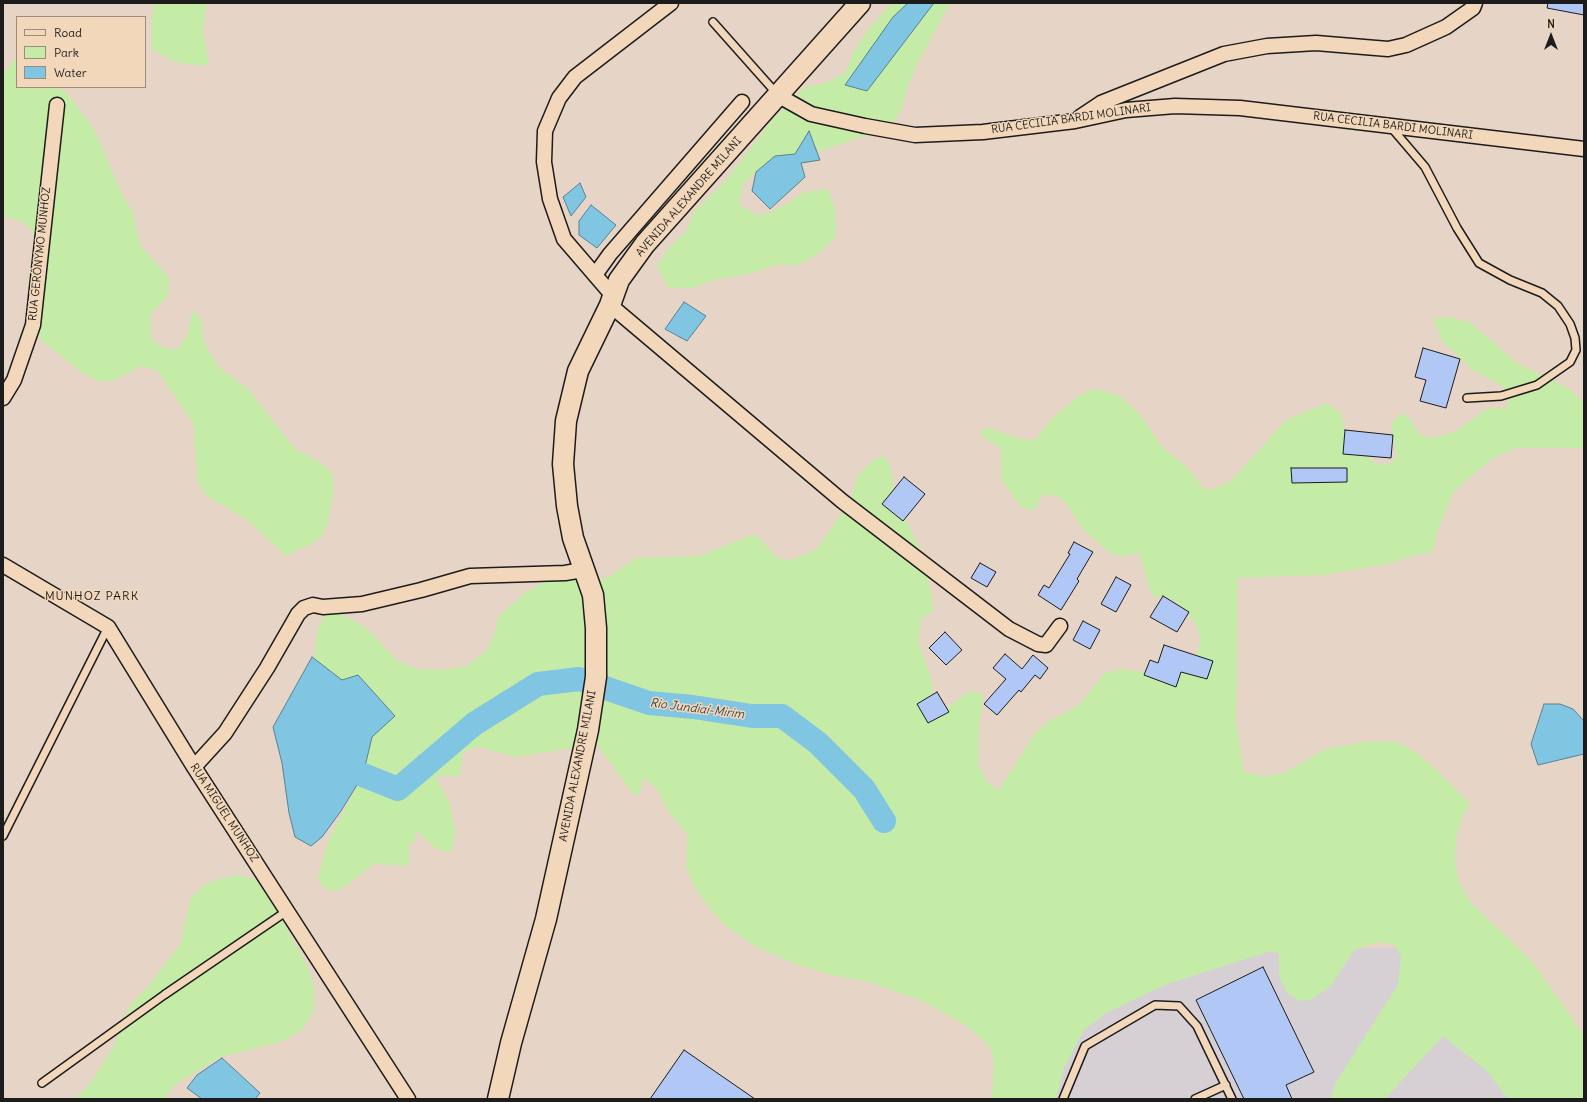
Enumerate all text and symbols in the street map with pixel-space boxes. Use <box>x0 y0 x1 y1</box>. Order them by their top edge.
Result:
legend <box>16 16 146 88</box>
north arrow <box>1531 16 1571 56</box>
text: N <box>1547 17 1555 31</box>
text: Road <box>54 25 82 40</box>
text: Park <box>54 45 79 60</box>
text: Water <box>54 65 87 80</box>
street label: RUA CECILIA BARDI MOLINARI <box>990 101 1152 137</box>
street label: RUA CECILIA BARDI MOLINARI <box>1312 110 1474 142</box>
street label: AVENIDA ALEXANDRE MILANI <box>633 135 745 259</box>
street label: RUA GERÔNYMO MUNHOZ <box>26 187 54 321</box>
district label: MUNHOZ PARK <box>45 590 139 604</box>
street label: AVENIDA ALEXANDRE MILANI <box>557 689 599 843</box>
water label: Rio Jundiaí-Mirim <box>649 696 745 722</box>
street label: RUA MIGUEL MUNHOZ <box>187 761 261 865</box>

